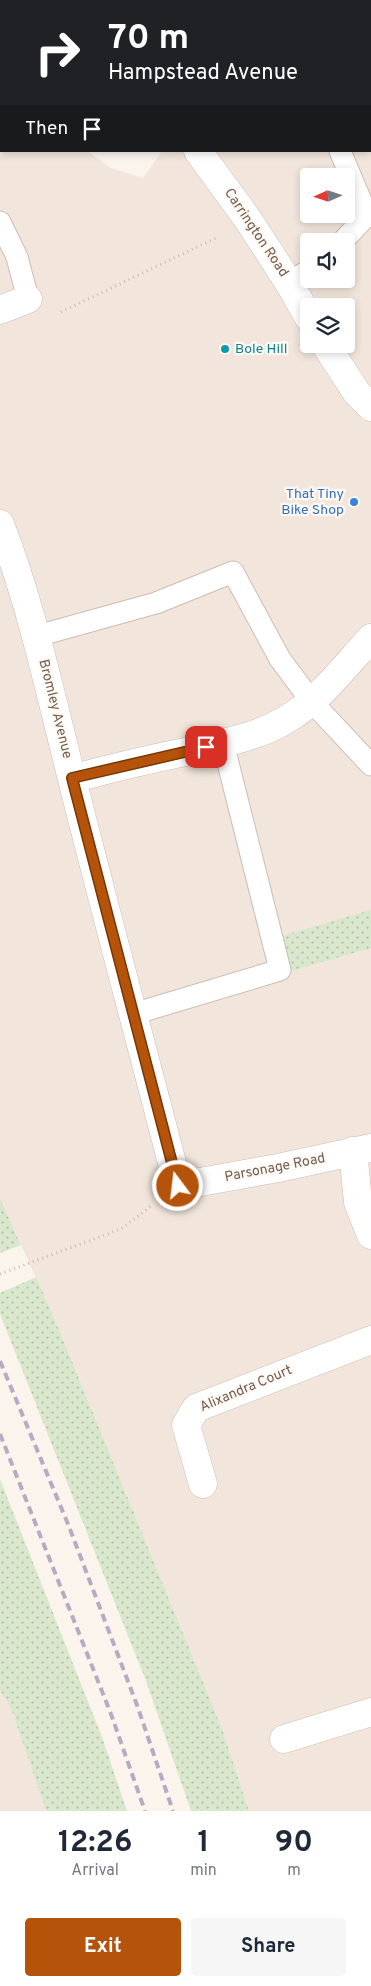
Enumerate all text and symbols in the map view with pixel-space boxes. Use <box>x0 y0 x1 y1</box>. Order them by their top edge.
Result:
text: 70 m <box>108 17 189 61</box>
icon: right <box>25 20 90 85</box>
text: Hampstead Avenue <box>108 60 298 87</box>
icon: arrive <box>78 115 106 143</box>
text: Then <box>25 117 68 141</box>
north arrow <box>300 168 355 222</box>
map controls <box>300 168 355 353</box>
street label: Carrington Road <box>220 185 292 281</box>
button: sound <box>300 233 355 288</box>
button: layers <box>300 298 355 353</box>
place label: Bole Hill <box>235 341 287 358</box>
marker: Bole Hill <box>219 343 231 355</box>
place label: That Tiny Bike Shop <box>281 486 344 519</box>
marker: That Tiny Bike Shop <box>348 496 360 508</box>
street label: Bromley Avenue <box>34 658 76 760</box>
pin <box>185 726 227 768</box>
icon: arrive <box>192 733 220 761</box>
street label: Parsonage Road <box>223 1150 327 1186</box>
position arrow <box>151 1159 203 1211</box>
street label: Alixandra Court <box>197 1362 295 1416</box>
text: 12:26 <box>58 1825 132 1862</box>
text: 1 <box>198 1825 210 1862</box>
text: 90 <box>275 1825 313 1862</box>
text: Arrival <box>71 1861 119 1881</box>
text: min <box>190 1861 217 1881</box>
text: m <box>287 1861 301 1881</box>
button: Exit <box>25 1918 181 1976</box>
button: Share <box>191 1918 346 1976</box>

